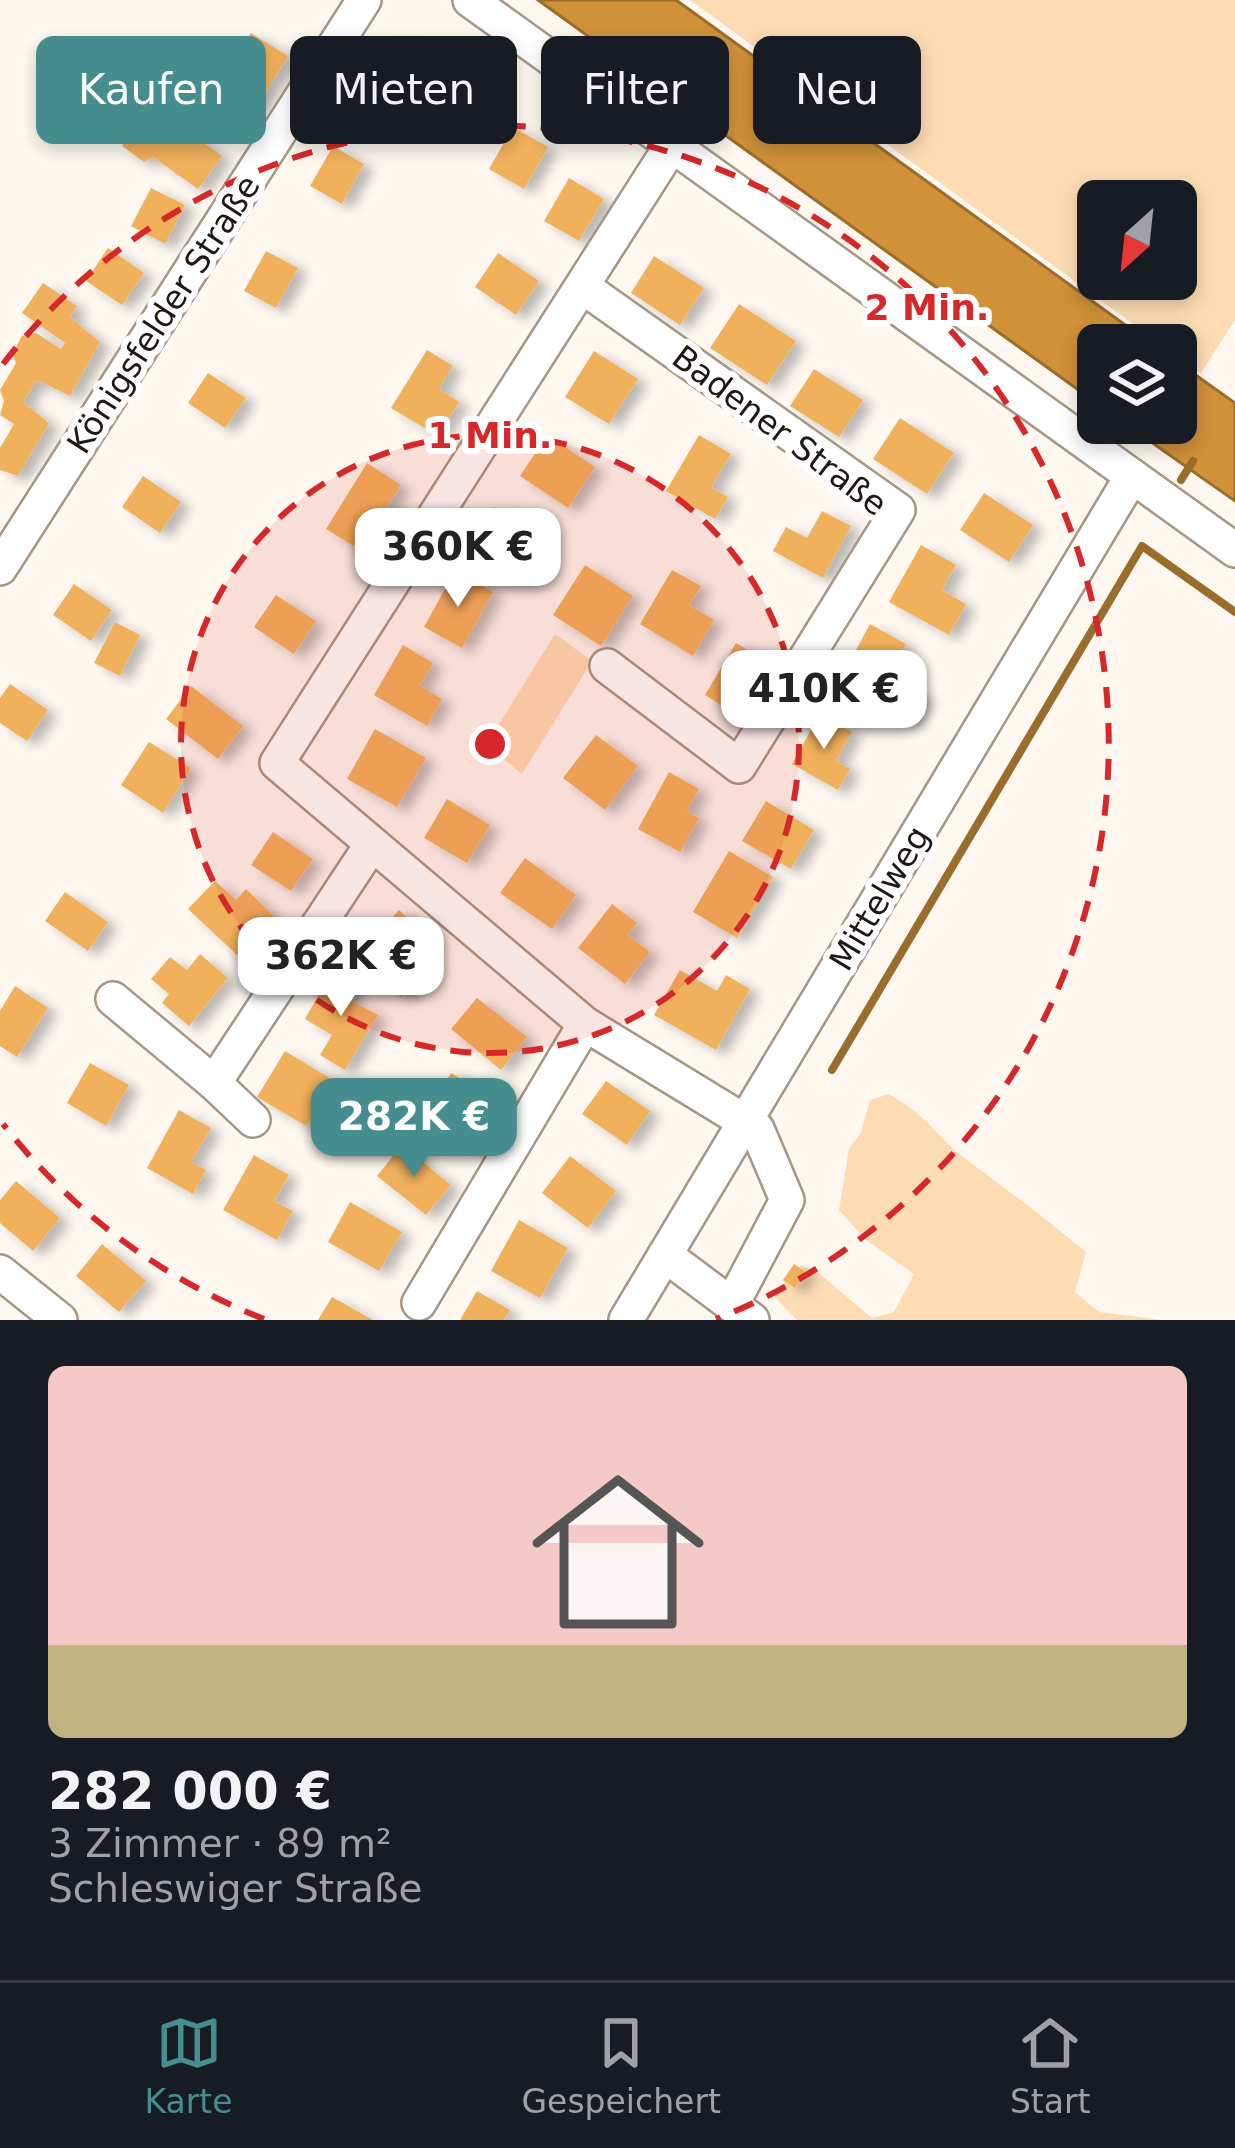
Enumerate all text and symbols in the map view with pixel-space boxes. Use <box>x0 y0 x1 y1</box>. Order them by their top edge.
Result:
chip: Kaufen <box>36 36 266 144</box>
chip: Mieten <box>290 36 517 144</box>
chip: Filter <box>541 36 729 144</box>
chip: Neu <box>753 36 921 144</box>
street label: Königsfelder Straße <box>59 168 268 461</box>
north arrow <box>1077 180 1197 300</box>
map controls <box>1077 180 1197 444</box>
text: 2 Min. <box>864 287 990 328</box>
button: layers <box>1077 324 1197 444</box>
street label: Badener Straße <box>665 337 895 524</box>
text: 1 Min. <box>427 415 553 456</box>
pin: 360K € <box>360 508 556 610</box>
text: 360K € <box>382 524 534 569</box>
pin: 410K € <box>726 650 922 752</box>
text: 410K € <box>748 666 900 711</box>
centre of rings <box>469 723 511 765</box>
street label: Mittelweg <box>821 819 938 977</box>
pin: 362K € <box>243 917 439 1019</box>
text: 362K € <box>265 933 417 978</box>
pin: 282K € <box>316 1078 512 1180</box>
text: 282K € <box>338 1094 490 1139</box>
icon: home <box>510 1444 726 1660</box>
text: 282 000 € <box>48 1762 332 1821</box>
text: 3 Zimmer · 89 m² <box>48 1821 392 1866</box>
text: Schleswiger Straße <box>48 1866 423 1911</box>
tab: Karte <box>144 2010 233 2121</box>
tab: Gespeichert <box>522 2010 721 2121</box>
tab: Start <box>1010 2010 1091 2121</box>

